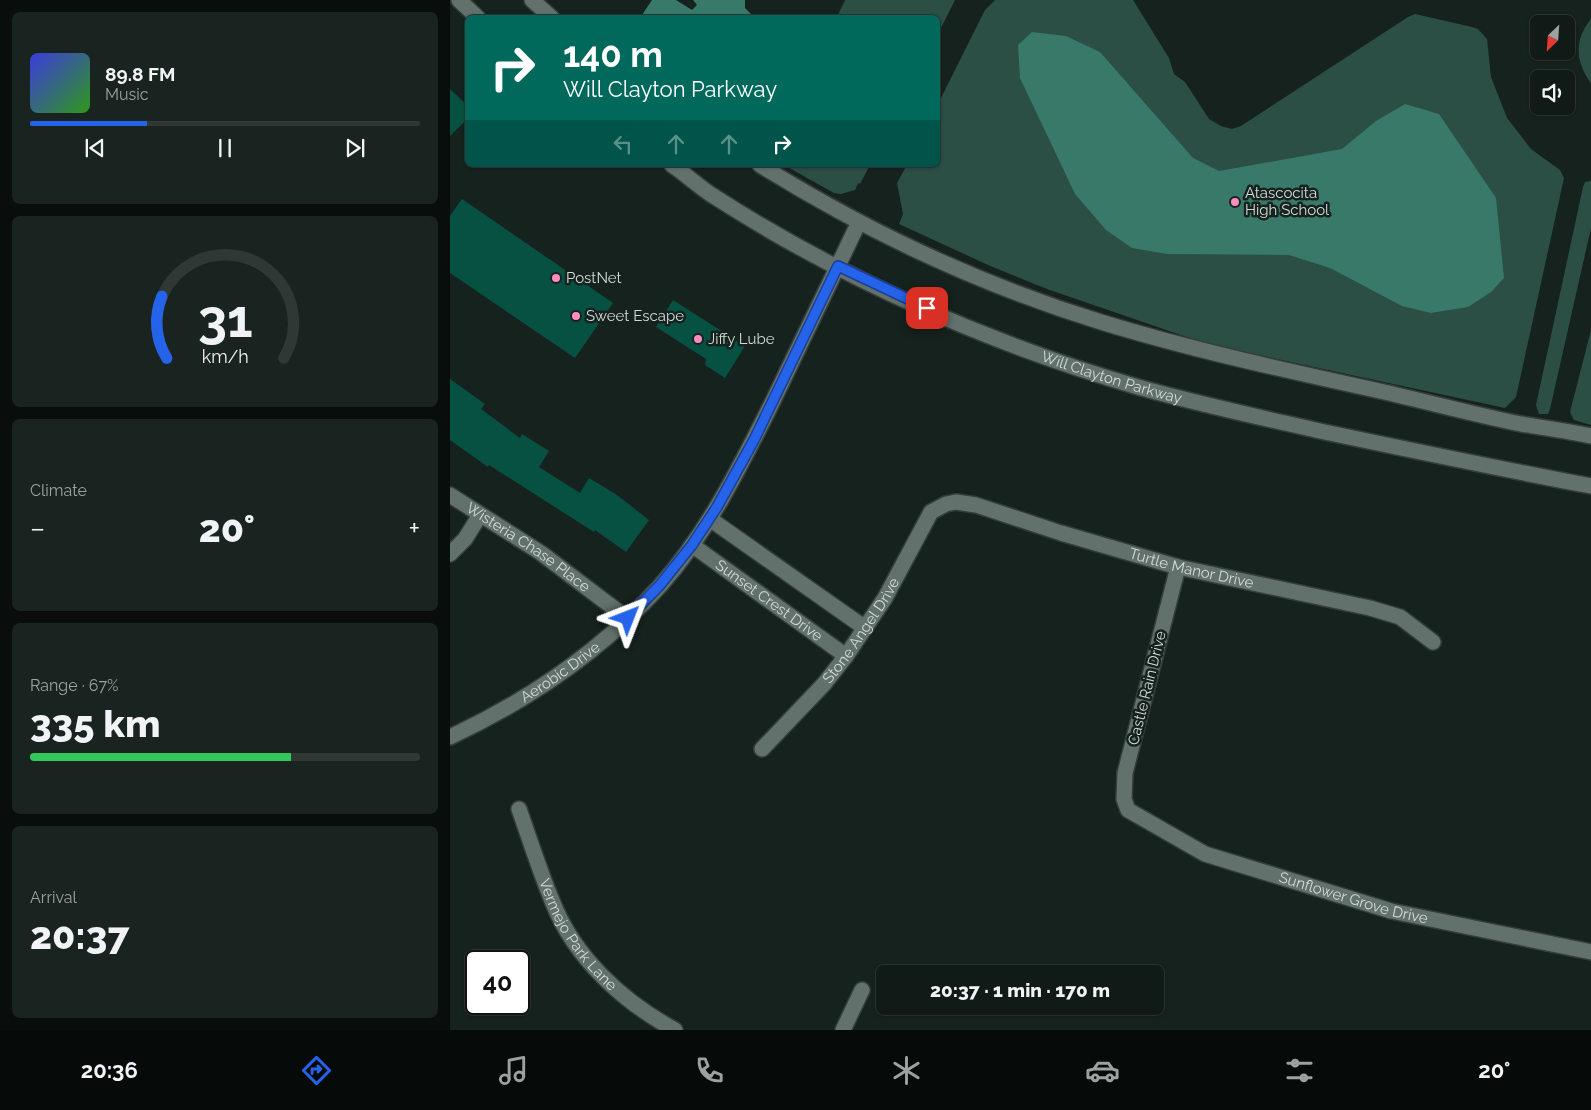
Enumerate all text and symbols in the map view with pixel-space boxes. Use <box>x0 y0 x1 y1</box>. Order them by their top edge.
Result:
north arrow <box>1530 15 1575 60</box>
map controls <box>1530 15 1575 115</box>
text: 140 m <box>563 34 663 75</box>
icon: right <box>480 35 545 100</box>
text: 89.8 FM <box>105 63 175 85</box>
button: sound <box>1530 70 1575 115</box>
text: Will Clayton Parkway <box>563 76 777 102</box>
text: Music <box>105 85 149 104</box>
icon: left <box>609 130 637 158</box>
icon: ahead <box>662 130 690 158</box>
icon: ahead <box>715 130 743 158</box>
icon: right <box>768 130 796 158</box>
icon: previous <box>81 134 109 162</box>
icon: pause <box>211 134 239 162</box>
icon: next <box>341 134 369 162</box>
place label: Atascocita High School <box>1245 184 1330 219</box>
marker: Atascocita High School <box>1229 196 1241 208</box>
place label: PostNet <box>566 269 622 287</box>
marker: PostNet <box>550 272 562 284</box>
pin <box>906 287 948 329</box>
text: 31 <box>198 288 252 349</box>
icon: arrive <box>913 294 941 322</box>
place label: Sweet Escape <box>586 307 684 325</box>
marker: Sweet Escape <box>570 310 582 322</box>
place label: Jiffy Lube <box>708 330 775 348</box>
marker: Jiffy Lube <box>692 333 704 345</box>
text: km/h <box>201 346 249 367</box>
street label: Will Clayton Parkway <box>1039 347 1184 407</box>
text: Climate <box>30 481 87 500</box>
street label: Wisteria Chase Place <box>463 499 594 596</box>
text: 20° <box>199 506 255 551</box>
text: − <box>30 512 45 545</box>
text: + <box>408 512 420 545</box>
street label: Turtle Manor Drive <box>1127 544 1255 592</box>
street label: Sunset Crest Drive <box>712 556 826 645</box>
street label: Stone Angel Drive <box>819 574 903 687</box>
position arrow <box>601 591 653 643</box>
street label: Castle Rain Drive <box>1124 629 1170 747</box>
street label: Aerobic Drive <box>517 638 604 706</box>
text: Range · 67% <box>30 676 118 695</box>
text: 335 km <box>30 701 160 746</box>
street label: Sunflower Grove Drive <box>1277 868 1430 927</box>
street label: Vermejo Park Lane <box>535 876 621 994</box>
text: Arrival <box>30 888 77 907</box>
text: 20:37 <box>30 913 129 958</box>
speed limit sign: 40 <box>465 950 530 1015</box>
text: 20:37 · 1 min · 170 m <box>930 979 1110 1001</box>
icon: directions <box>299 1053 334 1088</box>
icon: music <box>496 1053 531 1088</box>
icon: phone <box>692 1053 727 1088</box>
icon: climate <box>889 1053 924 1088</box>
icon: car <box>1085 1053 1120 1088</box>
icon: filters <box>1282 1053 1317 1088</box>
text: 20:36 <box>81 1057 138 1083</box>
text: 20° <box>1478 1057 1510 1083</box>

